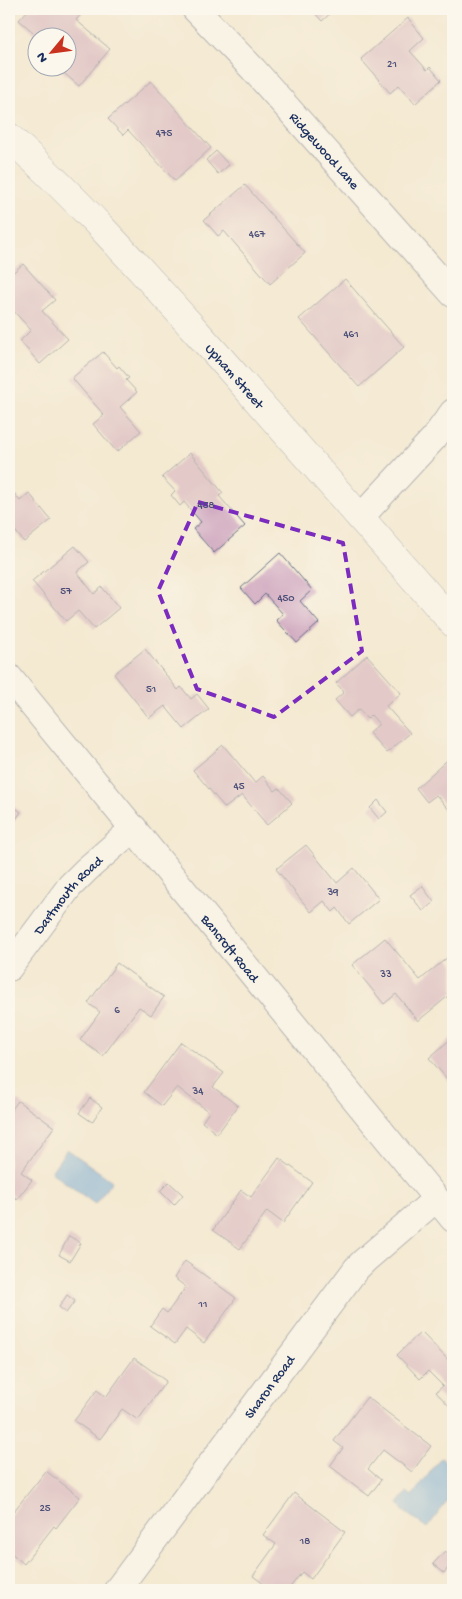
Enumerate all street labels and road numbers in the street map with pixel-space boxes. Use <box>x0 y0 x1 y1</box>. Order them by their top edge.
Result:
street label: Ridgewood Lane <box>284 110 363 194</box>
street label: Upham Street <box>200 341 267 414</box>
street label: Dartmouth Road <box>30 852 109 940</box>
street label: Bancroft Road <box>195 911 263 988</box>
street label: Sharon Road <box>242 1351 301 1423</box>

